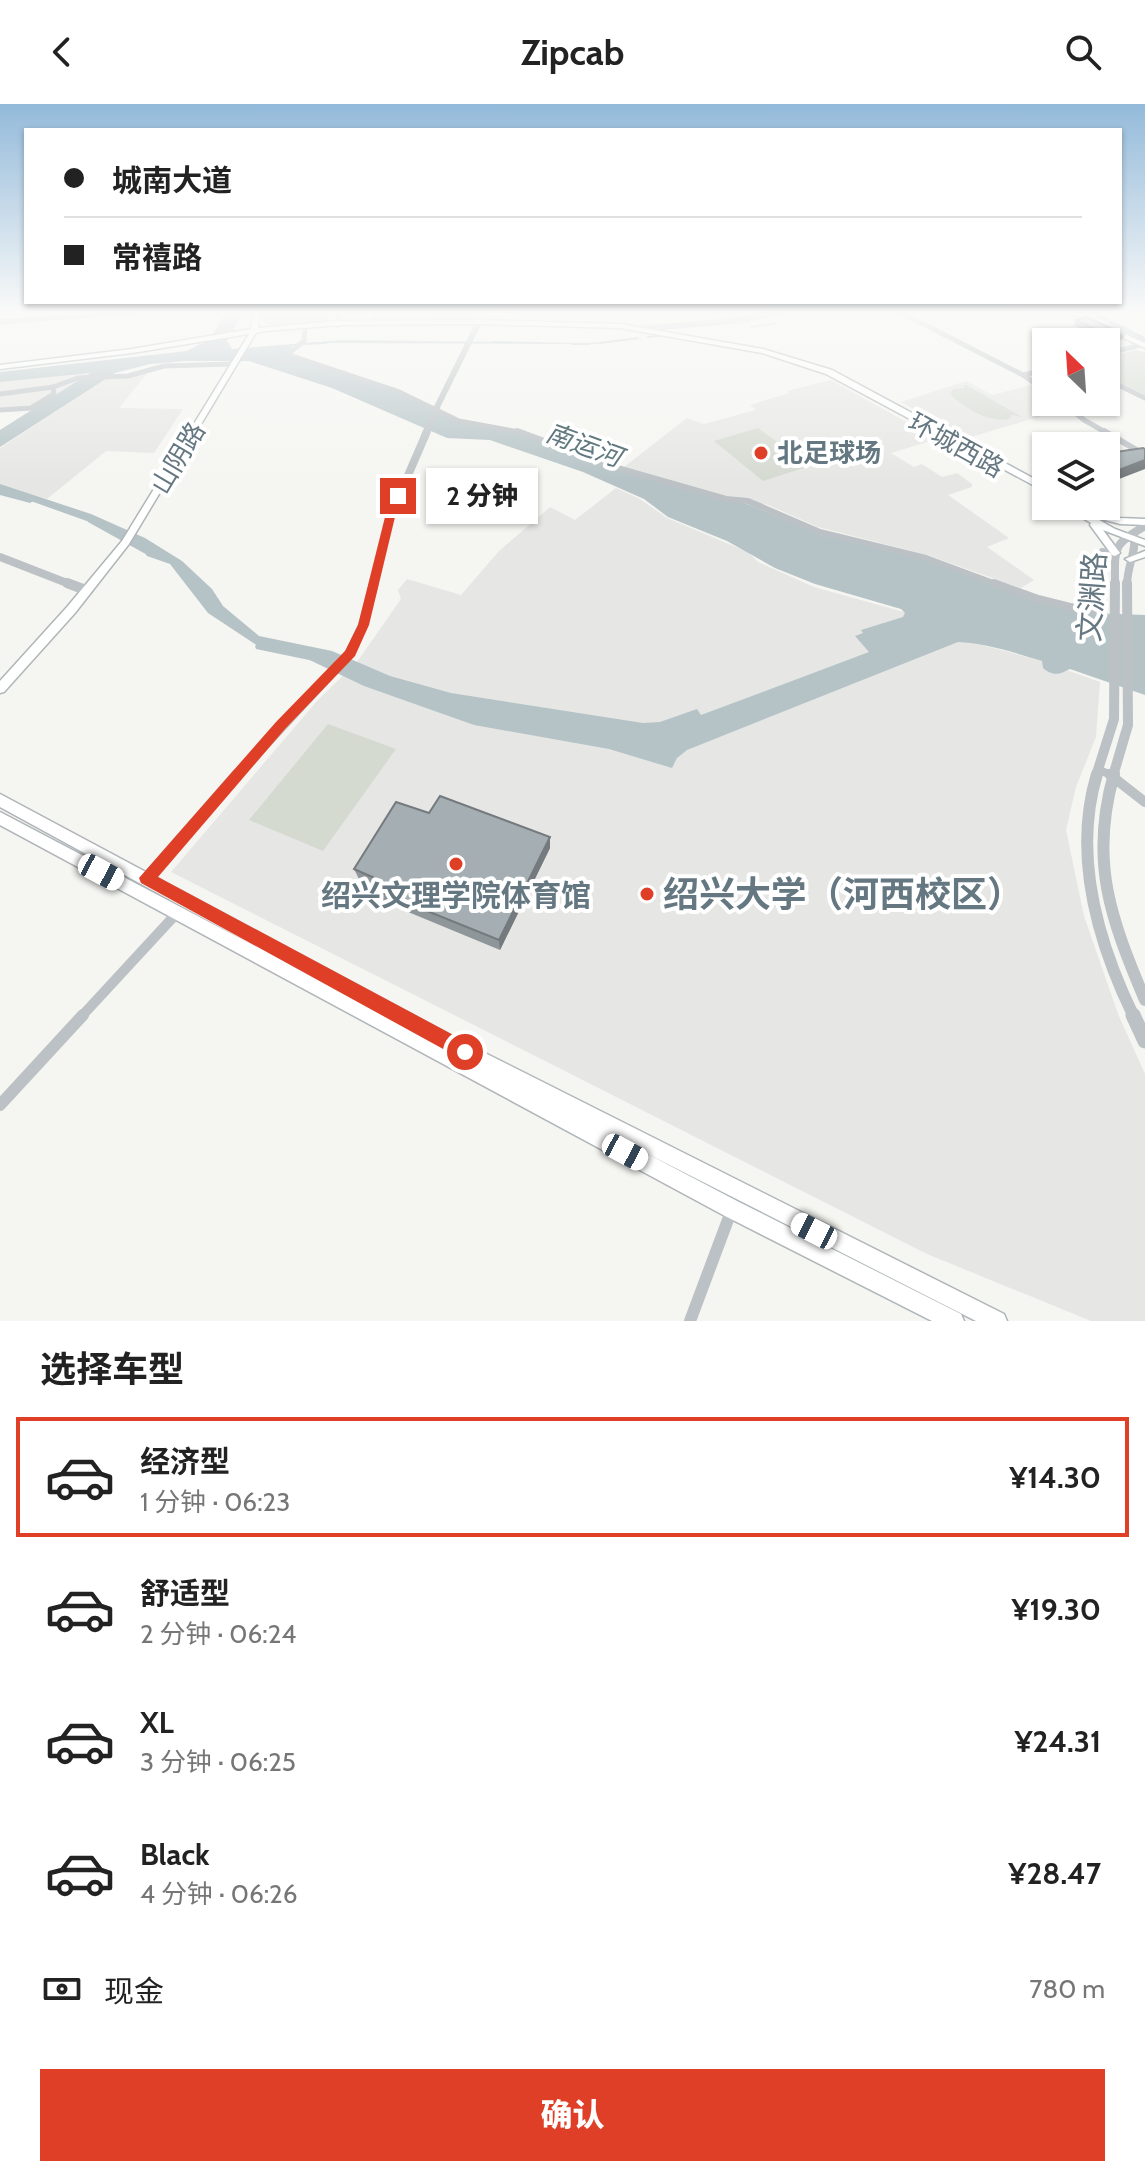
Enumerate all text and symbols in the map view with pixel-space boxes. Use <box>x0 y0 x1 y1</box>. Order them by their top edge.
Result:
icon: back <box>40 30 84 74</box>
text: Zipcab <box>521 30 624 74</box>
icon: search <box>1061 30 1105 74</box>
text: 城南大道 <box>112 162 232 199</box>
text: 常禧路 <box>112 239 202 276</box>
north arrow <box>1032 328 1120 416</box>
map controls <box>1032 328 1120 520</box>
street label: 环城西路 <box>903 406 1009 484</box>
street label: 山阴路 <box>144 416 212 500</box>
water label: 南运河 <box>542 417 631 475</box>
button: layers <box>1032 432 1120 520</box>
place label: 北足球场 <box>777 437 881 469</box>
marker: 北足球场 <box>752 444 770 462</box>
callout: 2 分钟 <box>426 468 538 524</box>
route end <box>380 478 416 514</box>
text: 2 分钟 <box>446 480 518 512</box>
street label: 文渊路 <box>1070 551 1114 643</box>
car <box>74 850 128 894</box>
marker: 绍兴文理学院体育馆 <box>447 855 465 873</box>
place label: 绍兴大学（河西校区） <box>663 872 1023 916</box>
place label: 绍兴文理学院体育馆 <box>321 877 591 914</box>
marker: 绍兴大学（河西校区） <box>638 885 656 903</box>
route start <box>447 1034 483 1070</box>
car <box>598 1130 652 1174</box>
car <box>787 1209 841 1253</box>
text: 选择车型 <box>40 1347 184 1391</box>
icon: car <box>44 1441 116 1513</box>
text: 经济型 <box>140 1443 230 1480</box>
text: ¥14.30 <box>1009 1459 1101 1496</box>
text: 1 分钟 · 06:23 <box>140 1486 290 1518</box>
icon: car <box>44 1573 116 1645</box>
text: 舒适型 <box>140 1575 230 1612</box>
text: ¥19.30 <box>1011 1591 1101 1628</box>
text: 2 分钟 · 06:24 <box>140 1618 296 1650</box>
text: XL <box>140 1704 174 1741</box>
icon: car <box>44 1705 116 1777</box>
text: ¥24.31 <box>1014 1723 1101 1760</box>
text: 3 分钟 · 06:25 <box>140 1746 296 1778</box>
text: Black <box>140 1836 210 1873</box>
icon: car <box>44 1837 116 1909</box>
text: ¥28.47 <box>1008 1855 1101 1892</box>
text: 4 分钟 · 06:26 <box>140 1878 297 1910</box>
icon: cash <box>40 1967 84 2011</box>
text: 现金 <box>104 1973 164 2010</box>
text: 780 m <box>1029 1973 1105 2005</box>
button: 确认 <box>40 2069 1105 2161</box>

